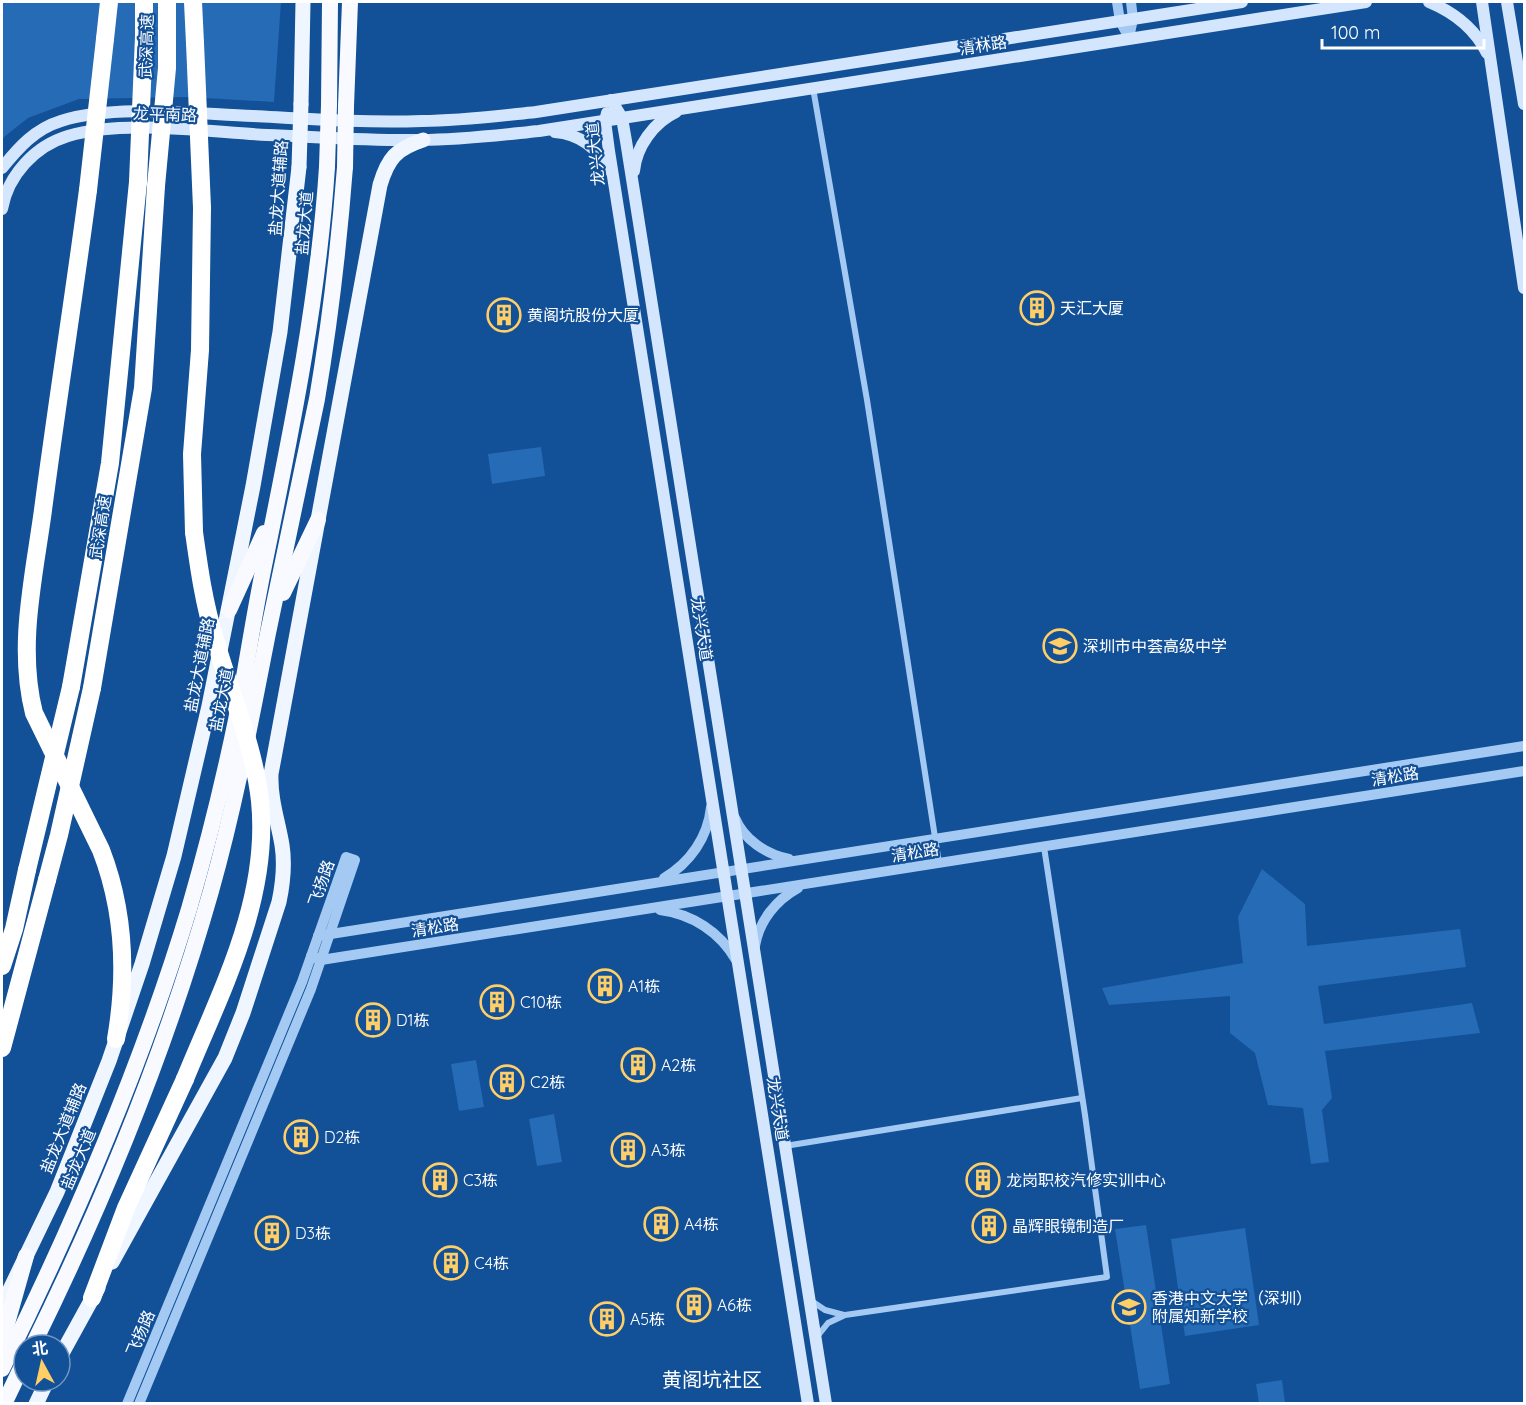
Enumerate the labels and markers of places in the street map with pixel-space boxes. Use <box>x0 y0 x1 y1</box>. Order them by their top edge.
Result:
building icon: 天汇大厦 <box>1019 290 1055 326</box>
building icon: 黄阁坑股份大厦 <box>486 297 522 333</box>
place label: 天汇大厦 <box>1060 298 1124 318</box>
place label: 黄阁坑股份大厦 <box>527 305 639 325</box>
school or university icon: 深圳市中荟高级中学 <box>1042 628 1078 664</box>
place label: 深圳市中荟高级中学 <box>1083 636 1227 656</box>
building icon: A1栋 <box>587 968 623 1004</box>
place label: A1栋 <box>628 976 660 996</box>
building icon: C10栋 <box>479 984 515 1020</box>
place label: C10栋 <box>520 992 562 1012</box>
building icon: D1栋 <box>355 1002 391 1038</box>
place label: D1栋 <box>396 1010 429 1030</box>
building icon: A2栋 <box>620 1047 656 1083</box>
place label: A2栋 <box>661 1055 696 1075</box>
building icon: C2栋 <box>489 1064 525 1100</box>
place label: C2栋 <box>530 1072 565 1092</box>
building icon: D2栋 <box>283 1119 319 1155</box>
place label: D2栋 <box>324 1127 360 1147</box>
building icon: A3栋 <box>610 1132 646 1168</box>
place label: A3栋 <box>651 1140 686 1160</box>
building icon: C3栋 <box>422 1162 458 1198</box>
building icon: 龙岗职校汽修实训中心 <box>965 1162 1001 1198</box>
place label: C3栋 <box>463 1170 498 1190</box>
place label: 龙岗职校汽修实训中心 <box>1006 1170 1166 1190</box>
building icon: A4栋 <box>643 1206 679 1242</box>
building icon: 晶辉眼镜制造厂 <box>971 1208 1007 1244</box>
place label: A4栋 <box>684 1214 719 1234</box>
building icon: D3栋 <box>254 1215 290 1251</box>
place label: 晶辉眼镜制造厂 <box>1012 1216 1124 1236</box>
place label: D3栋 <box>295 1223 331 1243</box>
building icon: C4栋 <box>433 1245 469 1281</box>
place label: C4栋 <box>474 1253 509 1273</box>
building icon: A6栋 <box>676 1287 712 1323</box>
place label: 香港中文大学（深圳） 附属知新学校 <box>1152 1288 1312 1326</box>
school or university icon: 香港中文大学（深圳） 附属知新学校 <box>1111 1289 1147 1325</box>
place label: A6栋 <box>717 1295 752 1315</box>
building icon: A5栋 <box>589 1301 625 1337</box>
place label: A5栋 <box>630 1309 665 1329</box>

